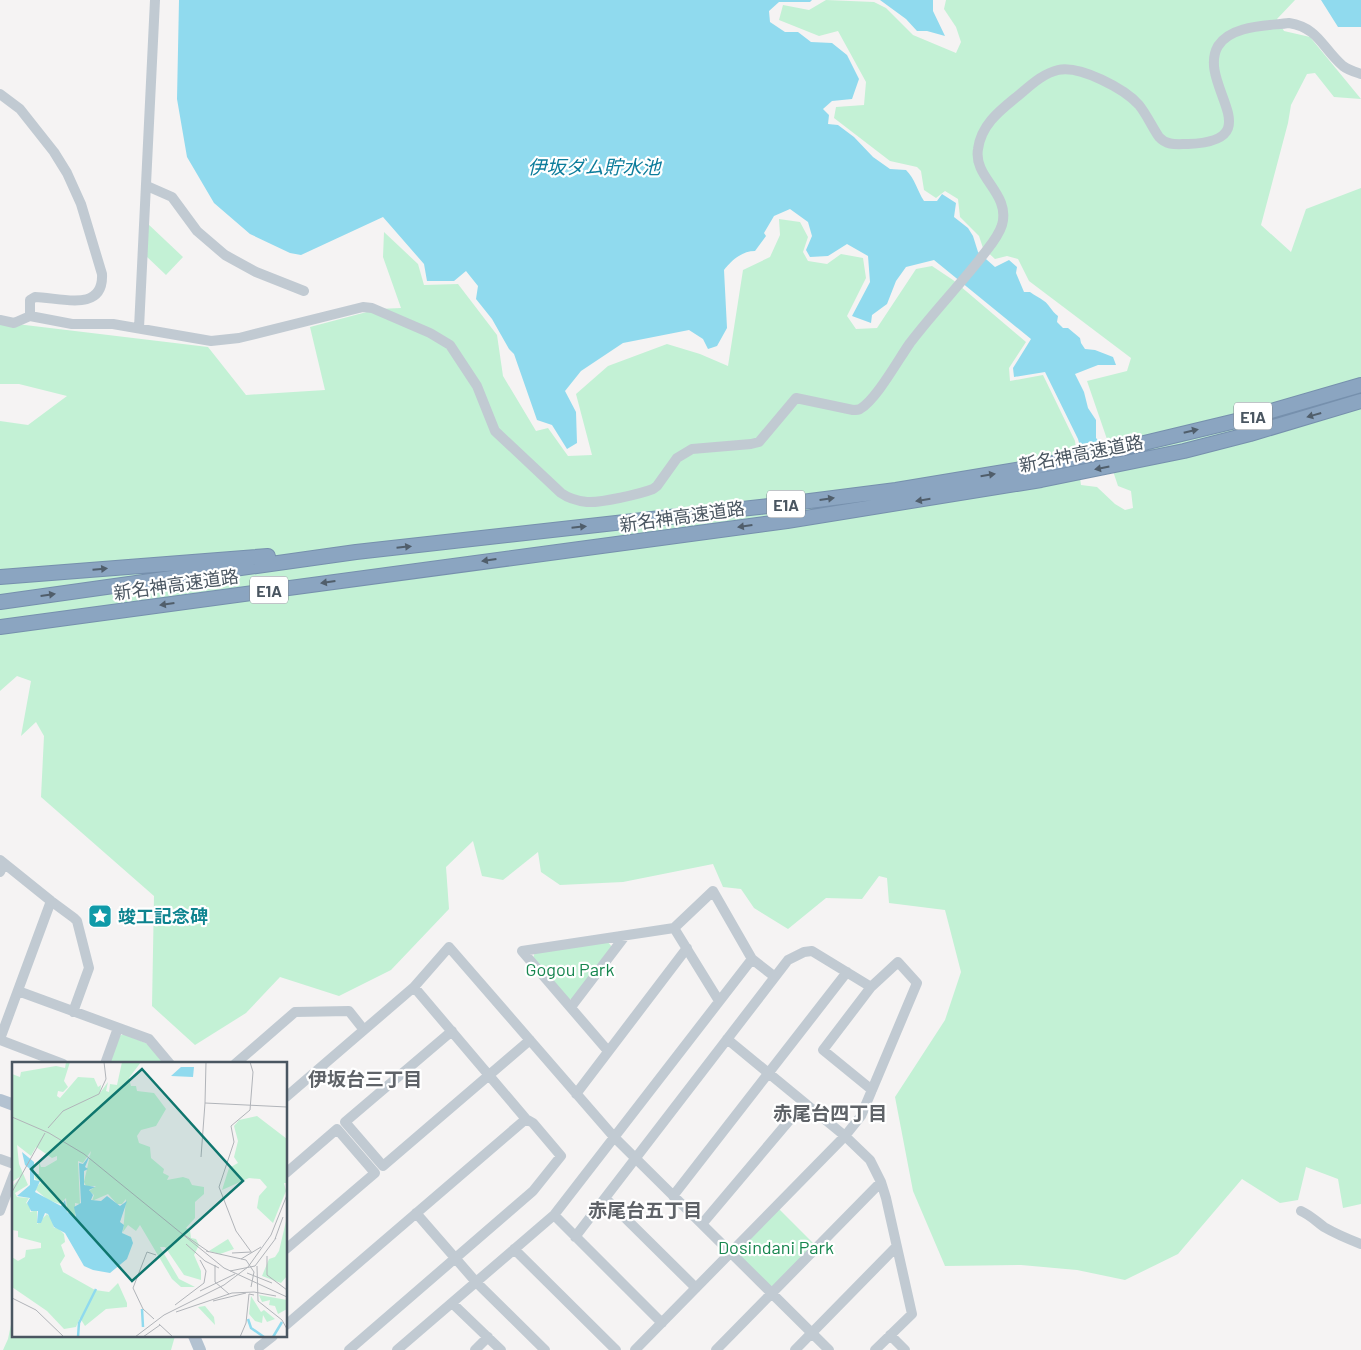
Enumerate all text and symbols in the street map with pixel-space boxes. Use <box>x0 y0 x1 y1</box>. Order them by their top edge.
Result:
water label: 伊坂ダム貯水池 <box>527 155 662 178</box>
road number: E1A <box>1234 402 1272 430</box>
one-way arrow <box>1307 412 1322 420</box>
one-way arrow <box>1183 427 1198 435</box>
street label: 新名神高速道路 <box>1017 430 1145 476</box>
one-way arrow <box>1094 464 1110 472</box>
one-way arrow <box>980 470 996 478</box>
road number: E1A <box>767 490 805 518</box>
one-way arrow <box>820 495 836 503</box>
street label: 新名神高速道路 <box>618 496 746 536</box>
one-way arrow <box>915 496 931 504</box>
one-way arrow <box>737 522 753 530</box>
one-way arrow <box>571 523 587 531</box>
one-way arrow <box>397 543 413 551</box>
one-way arrow <box>481 556 497 564</box>
street label: 新名神高速道路 <box>112 564 240 604</box>
one-way arrow <box>92 565 108 573</box>
road number: E1A <box>250 576 288 604</box>
one-way arrow <box>320 578 336 586</box>
one-way arrow <box>41 591 57 599</box>
one-way arrow <box>159 600 175 608</box>
place icon: 竣工記念碑 <box>87 903 113 929</box>
place label: 竣工記念碑 <box>118 905 208 927</box>
park label: Gogou Park <box>526 958 614 980</box>
inset map <box>12 1062 288 1338</box>
district label: 伊坂台三丁目 <box>308 1067 422 1090</box>
district label: 赤尾台四丁目 <box>773 1101 887 1124</box>
district label: 赤尾台五丁目 <box>588 1198 702 1221</box>
park label: Dosindani Park <box>718 1236 834 1258</box>

